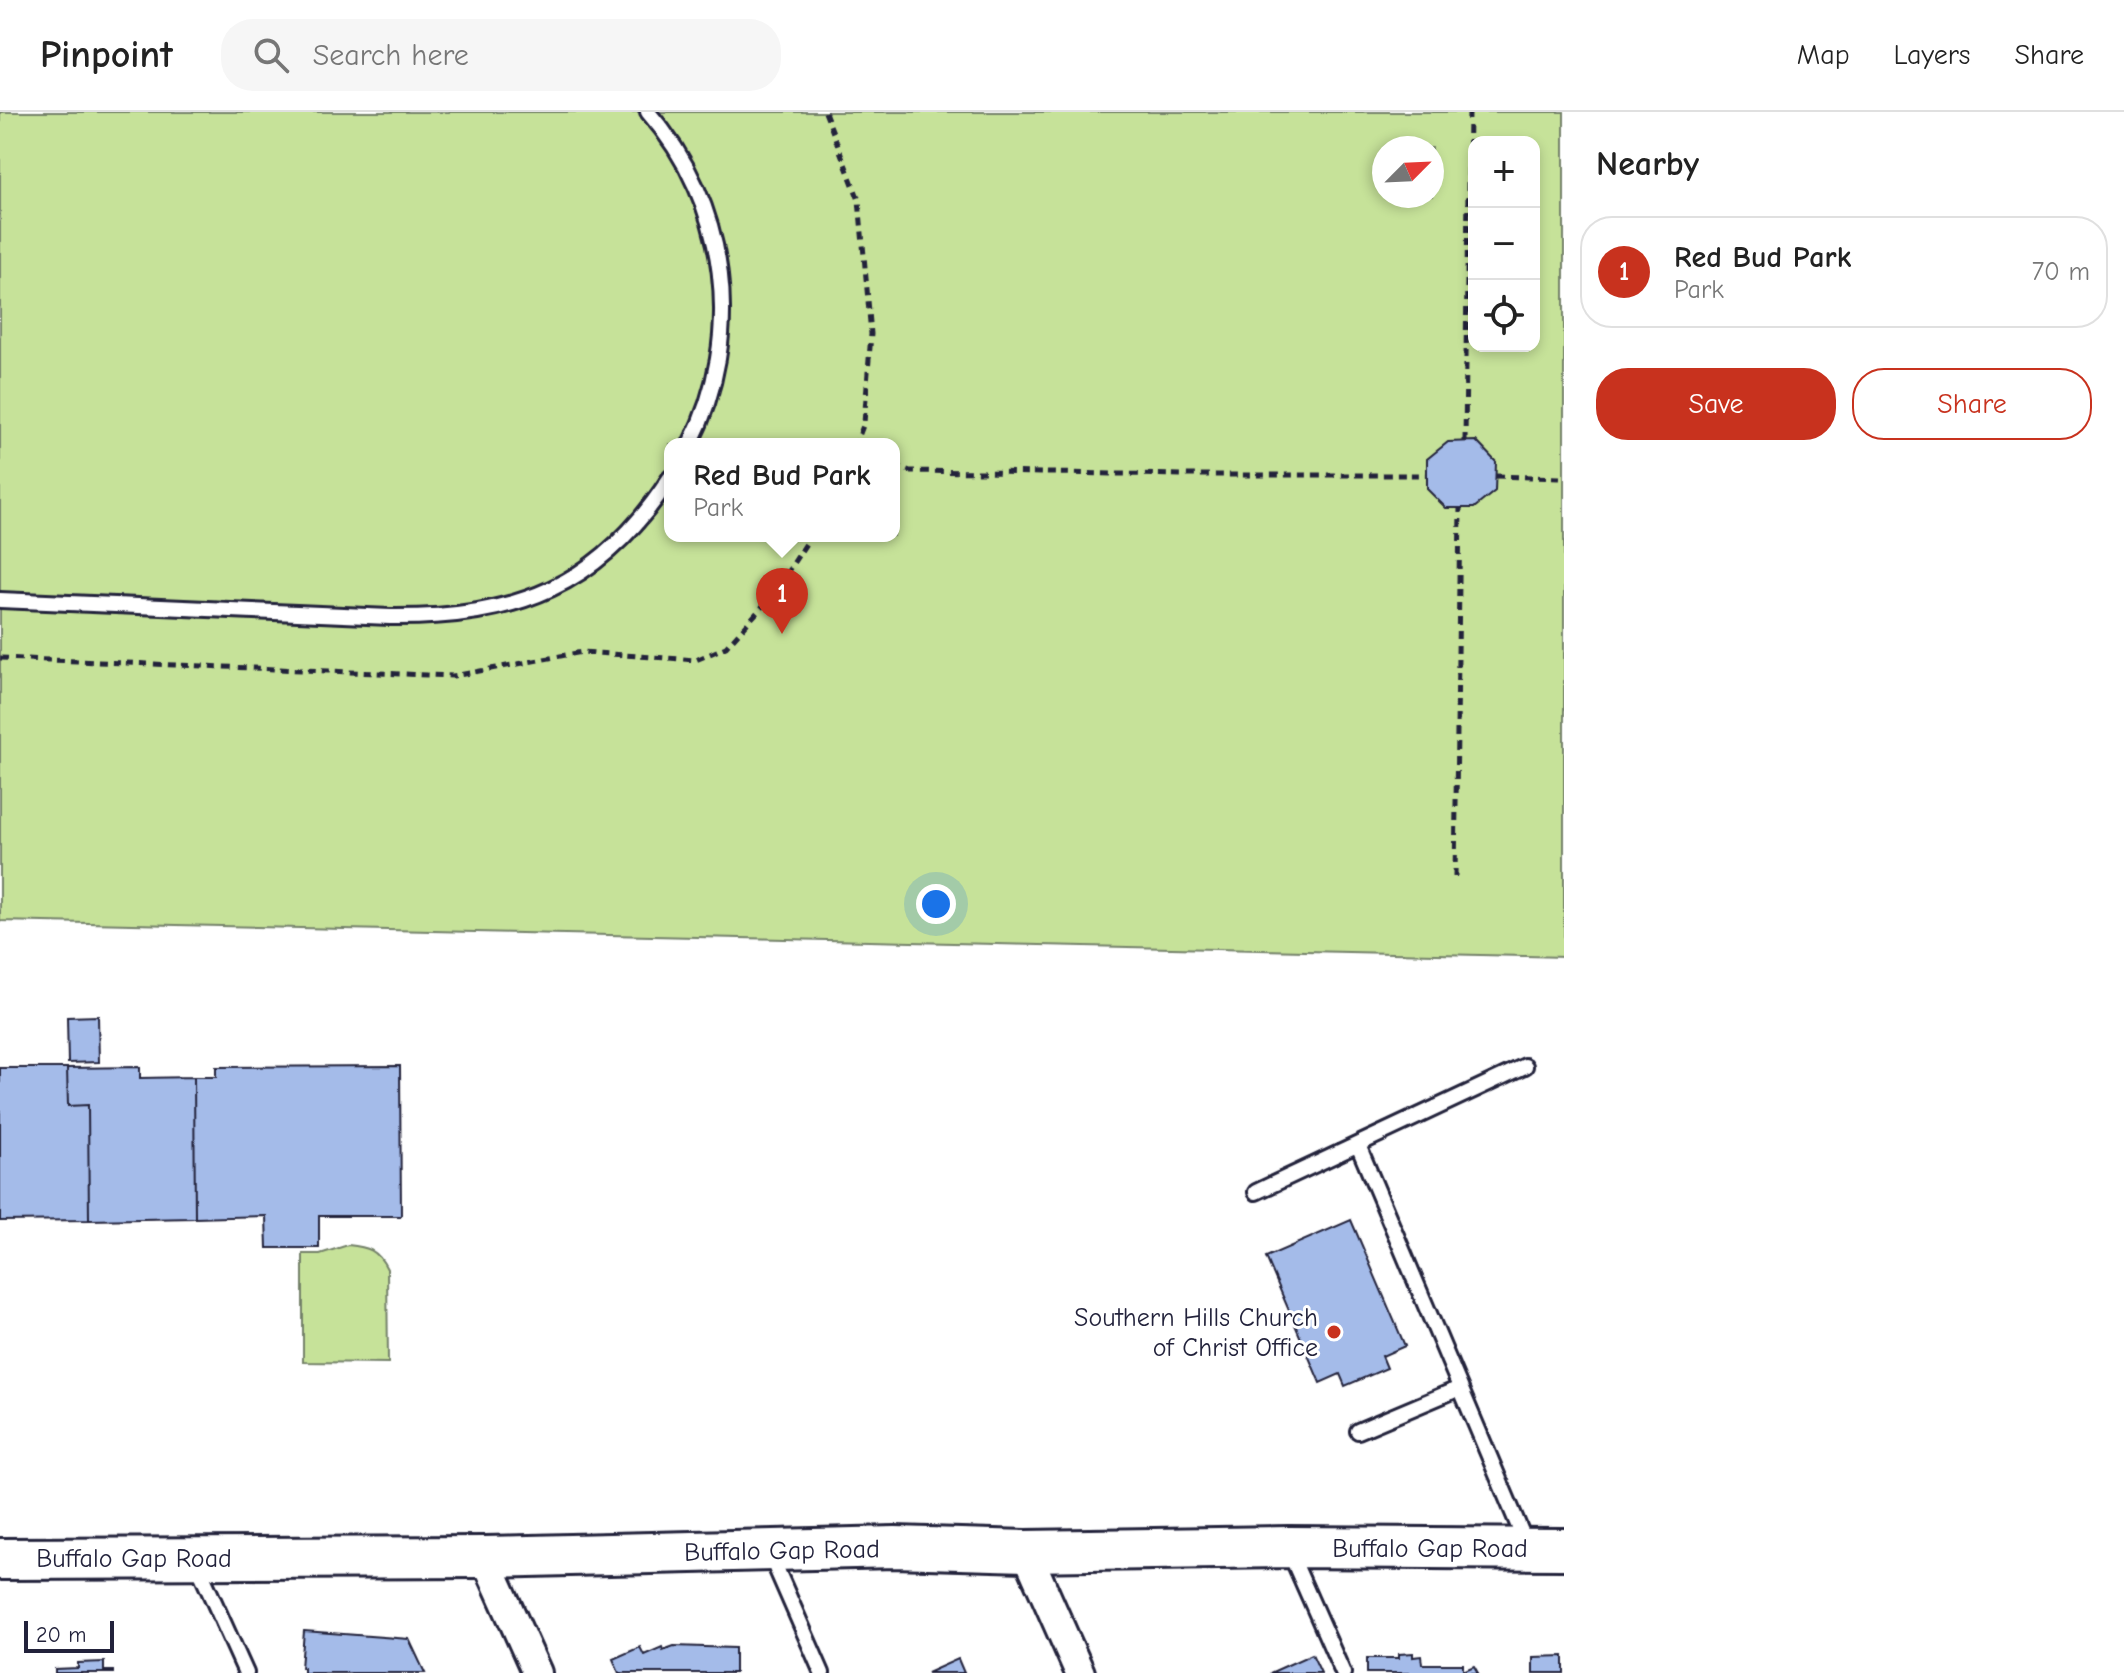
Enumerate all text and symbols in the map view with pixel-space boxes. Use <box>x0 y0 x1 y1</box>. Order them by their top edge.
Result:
search box <box>221 19 781 91</box>
text: Pinpoint <box>40 33 173 77</box>
icon: search <box>249 33 293 77</box>
text: Search here <box>313 38 469 73</box>
text: Map <box>1797 39 1850 71</box>
text: Layers <box>1894 39 1970 71</box>
text: Share <box>2014 39 2084 71</box>
north arrow <box>1372 136 1444 208</box>
map controls <box>1468 136 1540 352</box>
button: + <box>1468 136 1540 208</box>
text: Nearby <box>1596 144 1699 184</box>
button: − <box>1468 208 1540 280</box>
text: Red Bud Park <box>1674 240 1851 275</box>
text: 1 <box>1619 257 1629 287</box>
text: 70 m <box>2032 257 2090 287</box>
text: Park <box>1674 275 1724 305</box>
button: locate <box>1468 280 1540 352</box>
button: Save <box>1596 368 1836 440</box>
button: Share <box>1852 368 2092 440</box>
popup <box>664 438 900 542</box>
text: Red Bud Park <box>693 458 871 493</box>
text: Park <box>693 493 743 523</box>
pin: 1 <box>756 568 808 634</box>
your location <box>916 884 956 924</box>
place label: Southern Hills Church of Christ Office <box>1074 1303 1318 1363</box>
marker: Southern Hills Church of Christ Office <box>1325 1323 1343 1341</box>
street label: Buffalo Gap Road <box>684 1534 880 1568</box>
street label: Buffalo Gap Road <box>1332 1534 1528 1564</box>
street label: Buffalo Gap Road <box>36 1544 232 1574</box>
scale bar <box>24 1617 114 1653</box>
text: 20 m <box>36 1622 86 1648</box>

